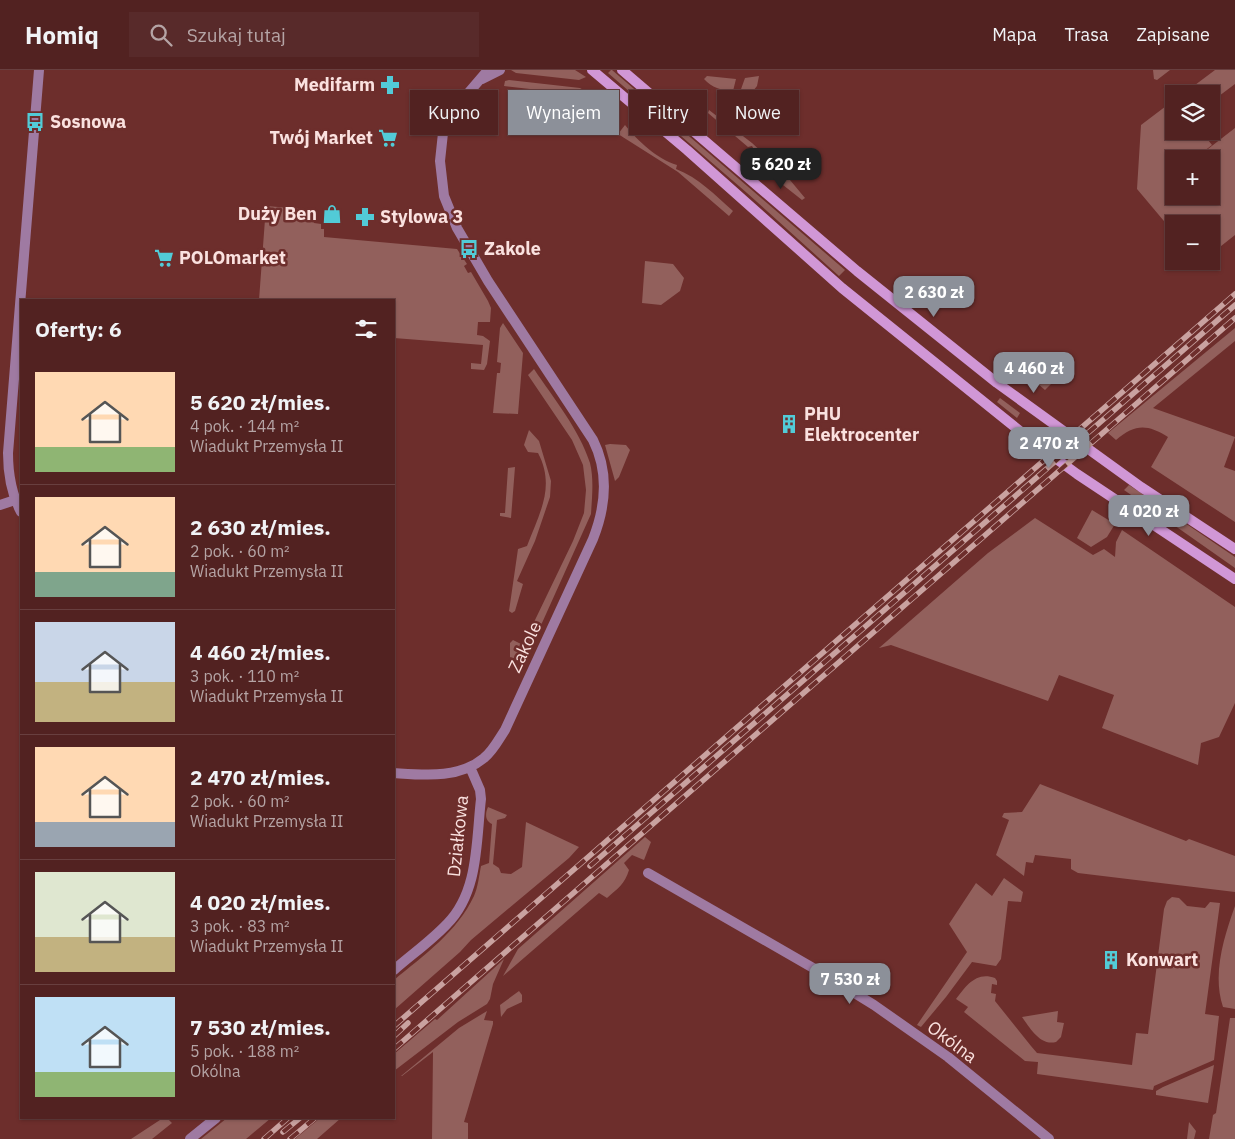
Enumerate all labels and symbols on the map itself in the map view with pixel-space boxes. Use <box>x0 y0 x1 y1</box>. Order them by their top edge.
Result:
place label: Medifarm <box>294 73 375 96</box>
pharmacy icon: Medifarm <box>379 74 401 96</box>
place label: Sosnowa <box>50 110 126 133</box>
bus stop icon: Sosnowa <box>24 111 46 133</box>
place label: Twój Market <box>269 126 373 149</box>
supermarket icon: Twój Market <box>377 127 399 149</box>
pin: 5 620 zł <box>729 148 833 190</box>
place label: Duży Ben <box>238 202 317 225</box>
shop icon: Duży Ben <box>321 203 343 225</box>
place label: Stylowa 3 <box>380 205 463 228</box>
pharmacy icon: Stylowa 3 <box>354 206 376 228</box>
place label: Zakole <box>484 237 541 260</box>
bus stop icon: Zakole <box>458 238 480 260</box>
place label: POLOmarket <box>179 246 286 269</box>
supermarket icon: POLOmarket <box>153 247 175 269</box>
pin: 2 630 zł <box>882 276 986 318</box>
pin: 4 460 zł <box>982 352 1086 394</box>
place label: PHU Elektrocenter <box>804 402 919 446</box>
building icon: PHU Elektrocenter <box>778 413 800 435</box>
pin: 2 470 zł <box>997 426 1101 469</box>
pin: 4 020 zł <box>1097 494 1201 537</box>
street label: Zakole <box>503 617 546 676</box>
street label: Działkowa <box>442 794 473 878</box>
place label: Konwart <box>1126 948 1198 971</box>
building icon: Konwart <box>1100 949 1122 971</box>
pin: 7 530 zł <box>798 962 902 1005</box>
street label: Okólna <box>923 1015 982 1068</box>

